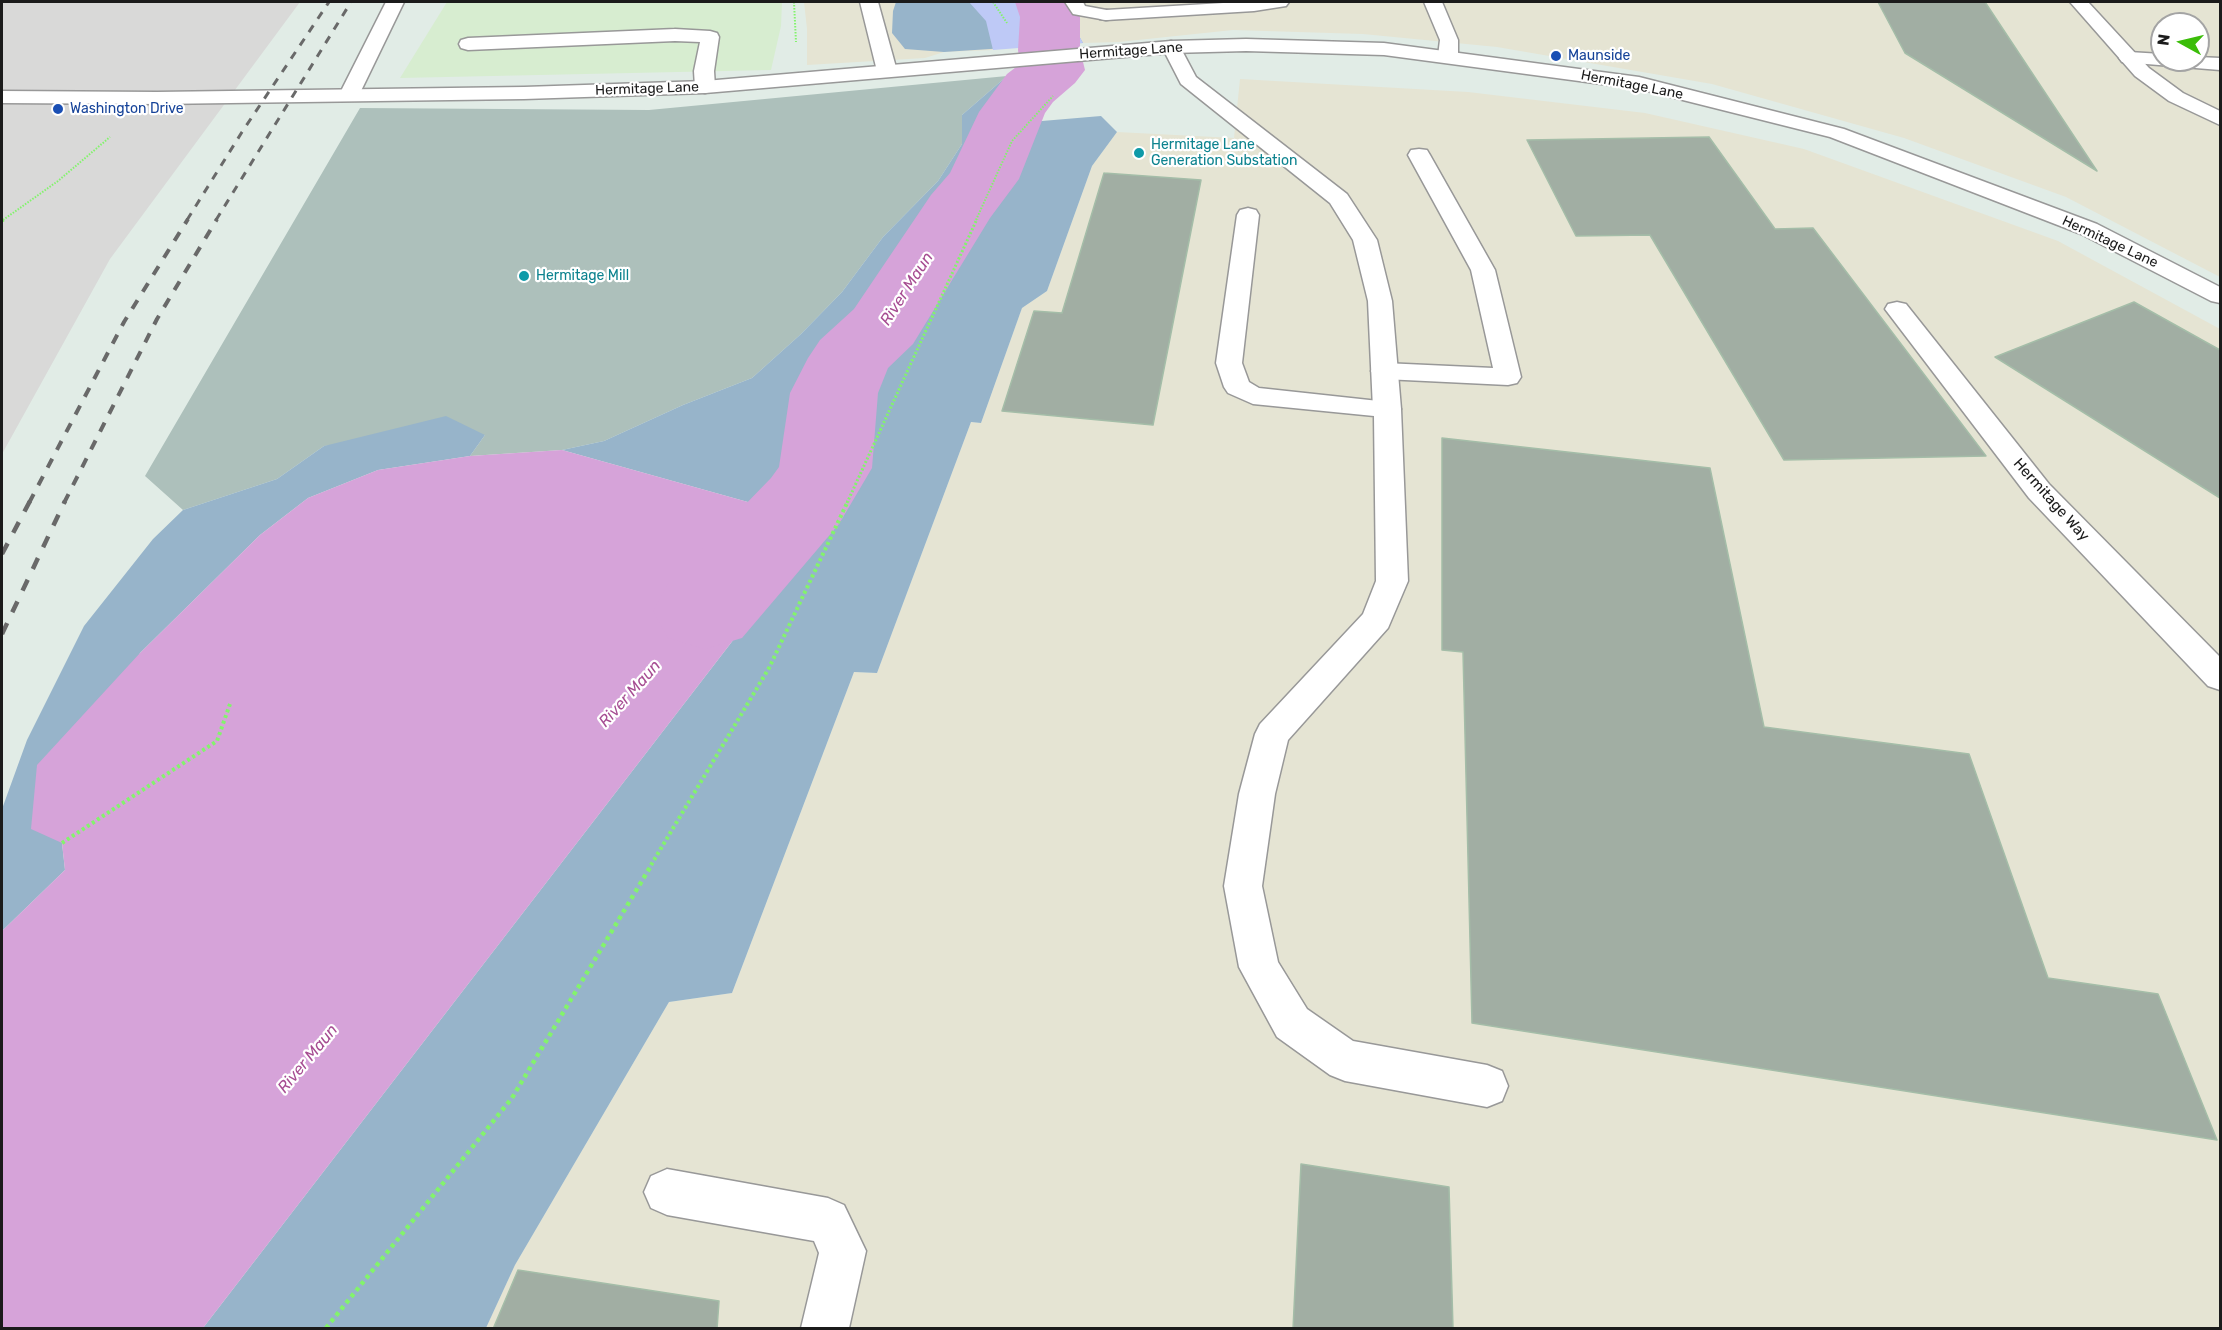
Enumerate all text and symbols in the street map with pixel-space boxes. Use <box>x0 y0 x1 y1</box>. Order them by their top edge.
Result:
north arrow <box>2150 12 2210 72</box>
text: N <box>2153 33 2174 47</box>
street label: Hermitage Lane <box>1079 39 1183 63</box>
place label: Maunside <box>1568 48 1630 64</box>
marker: Maunside <box>1549 49 1563 63</box>
street label: Hermitage Lane <box>1579 67 1685 103</box>
street label: Hermitage Lane <box>595 79 699 99</box>
place label: Washington Drive <box>70 101 184 117</box>
marker: Washington Drive <box>51 102 65 116</box>
place label: Hermitage Lane Generation Substation <box>1151 137 1297 170</box>
marker: Hermitage Lane Generation Substation <box>1132 146 1146 160</box>
street label: Hermitage Lane <box>2059 212 2161 272</box>
water label: River Maun <box>876 249 938 329</box>
place label: Hermitage Mill <box>536 268 629 284</box>
marker: Hermitage Mill <box>517 269 531 283</box>
street label: Hermitage Way <box>2009 455 2093 545</box>
water label: River Maun <box>595 657 665 731</box>
water label: River Maun <box>274 1021 342 1097</box>

